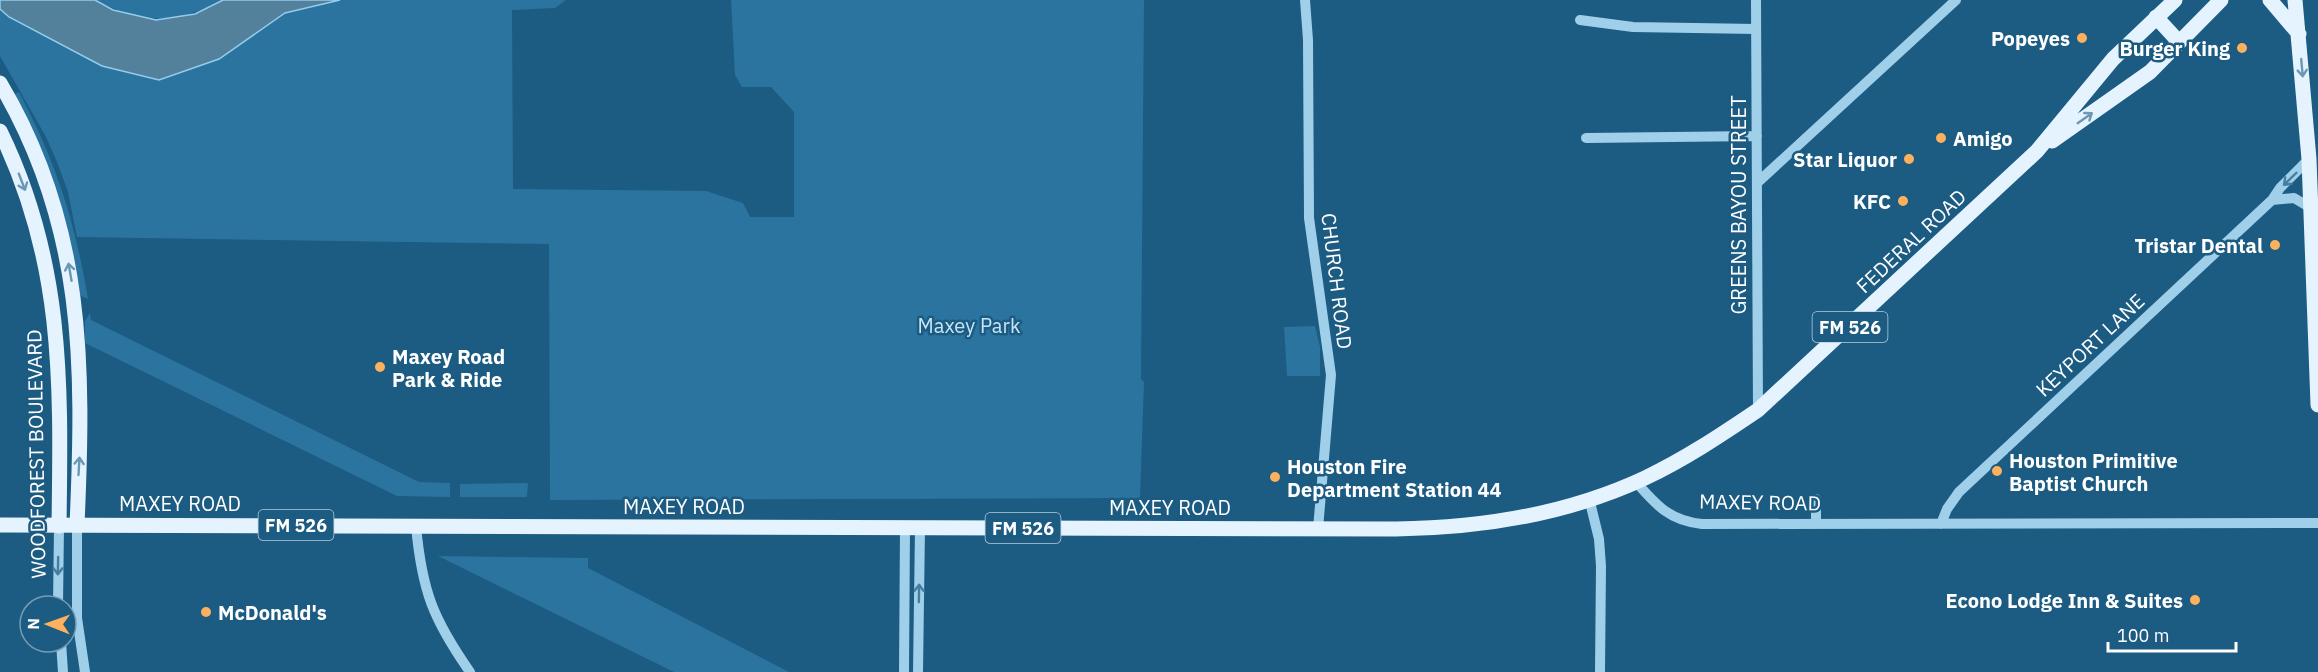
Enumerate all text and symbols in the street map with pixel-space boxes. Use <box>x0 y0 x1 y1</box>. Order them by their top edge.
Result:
place label: Popeyes <box>1991 25 2070 52</box>
marker: Popeyes <box>2075 31 2089 45</box>
place label: Burger King <box>2119 35 2231 62</box>
marker: Burger King <box>2235 41 2249 55</box>
one-way arrow <box>2296 57 2307 77</box>
street label: GREENS BAYOU STREET <box>1725 95 1752 315</box>
one-way arrow <box>2076 112 2093 124</box>
place label: Amigo <box>1953 125 2013 152</box>
marker: Amigo <box>1934 131 1948 145</box>
place label: Star Liquor <box>1793 146 1897 173</box>
marker: Star Liquor <box>1902 152 1916 166</box>
one-way arrow <box>2282 171 2297 186</box>
one-way arrow <box>18 172 29 191</box>
street label: FEDERAL ROAD <box>1850 183 1972 299</box>
place label: KFC <box>1853 188 1891 215</box>
marker: KFC <box>1896 194 1910 208</box>
street label: CHURCH ROAD <box>1315 212 1359 350</box>
place label: Tristar Dental <box>2134 232 2263 259</box>
marker: Tristar Dental <box>2268 238 2282 252</box>
one-way arrow <box>64 263 75 283</box>
street label: KEYPORT LANE <box>2030 288 2150 402</box>
park label: Maxey Park <box>918 312 1021 339</box>
road number: FM 526 <box>1812 312 1888 342</box>
street label: WOODFOREST BOULEVARD <box>20 329 52 579</box>
place label: Maxey Road Park & Ride <box>392 343 505 393</box>
marker: Maxey Road Park & Ride <box>373 360 387 374</box>
place label: Houston Primitive Baptist Church <box>2009 447 2178 497</box>
place label: Houston Fire Department Station 44 <box>1287 453 1502 503</box>
one-way arrow <box>74 457 85 477</box>
marker: Houston Primitive Baptist Church <box>1990 464 2004 478</box>
marker: Houston Fire Department Station 44 <box>1268 470 1282 484</box>
street label: MAXEY ROAD <box>1699 487 1821 517</box>
street label: MAXEY ROAD <box>119 490 241 517</box>
street label: MAXEY ROAD <box>623 493 745 520</box>
street label: MAXEY ROAD <box>1109 494 1231 521</box>
road number: FM 526 <box>258 510 334 540</box>
road number: FM 526 <box>986 513 1060 543</box>
one-way arrow <box>53 555 64 575</box>
one-way arrow <box>913 583 925 603</box>
place label: Econo Lodge Inn & Suites <box>1946 587 2183 614</box>
marker: Econo Lodge Inn & Suites <box>2188 593 2202 607</box>
north arrow <box>18 594 78 654</box>
place label: McDonald's <box>218 599 327 626</box>
marker: McDonald's <box>199 605 213 619</box>
scale bar <box>2108 615 2236 653</box>
text: N <box>23 618 43 630</box>
text: 100 m <box>2117 624 2169 647</box>

